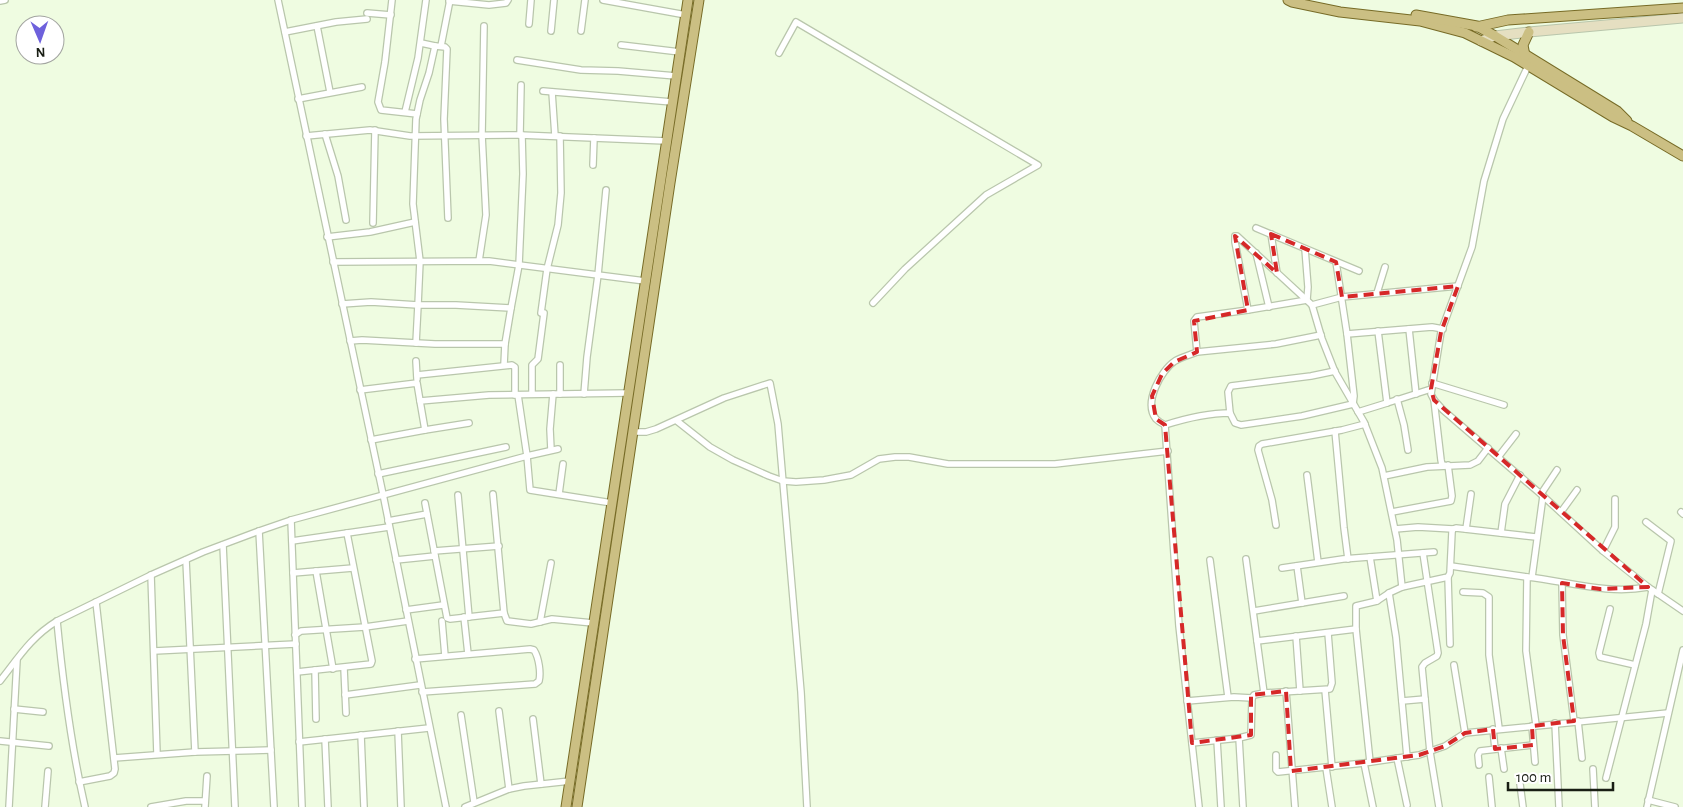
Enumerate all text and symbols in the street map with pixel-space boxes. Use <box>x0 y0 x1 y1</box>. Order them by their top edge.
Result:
north arrow <box>15 15 65 65</box>
text: N <box>35 45 46 59</box>
scale bar <box>1508 760 1613 792</box>
text: 100 m <box>1516 770 1551 785</box>

